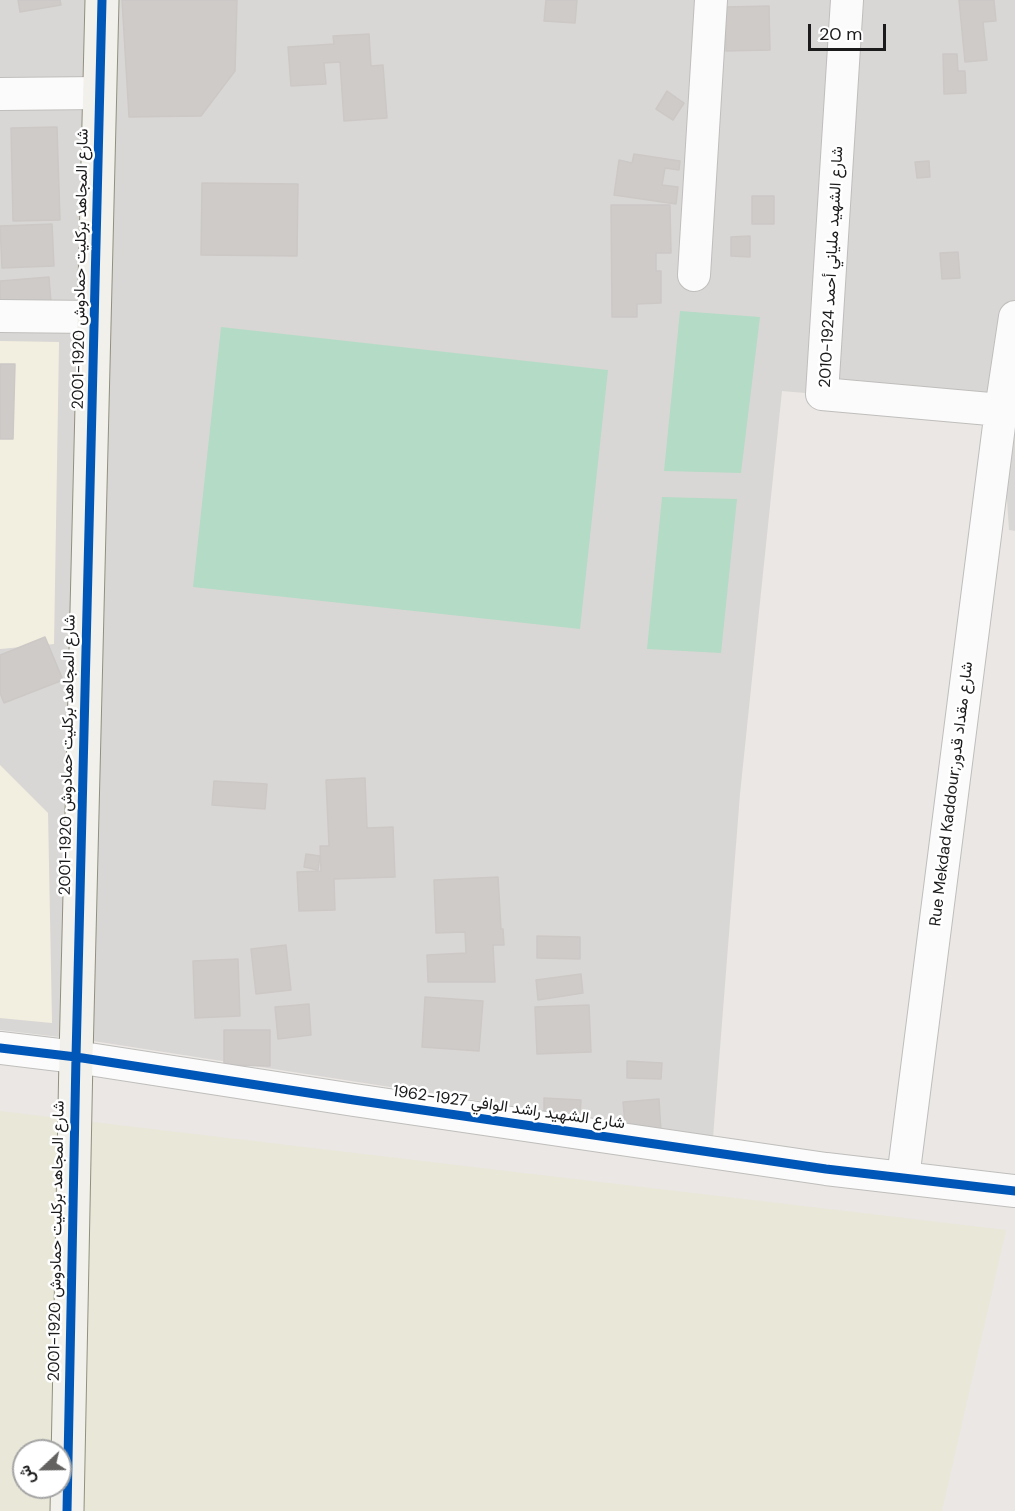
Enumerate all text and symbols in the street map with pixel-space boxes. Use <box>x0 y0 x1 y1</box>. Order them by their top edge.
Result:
scale bar <box>811 12 889 50</box>
text: 20 m <box>819 22 862 46</box>
street label: شارع المجاهد بركليت حمادوش 1920-2001 <box>69 128 93 410</box>
street label: شارع الشهيد ملياني أحمد 1924-2010 <box>816 146 848 388</box>
street label: شارع المجاهد بركليت حمادوش 1920-2001 <box>56 614 80 896</box>
street label: Rue Mekdad Kaddour;شارع مقداد قدور <box>926 661 978 927</box>
street label: شارع الشهيد راشد الوافي 1927-1962 <box>392 1082 626 1134</box>
street label: شارع المجاهد بركليت حمادوش 1920-2001 <box>45 1100 69 1382</box>
north arrow <box>12 1439 72 1499</box>
text: ش <box>13 1462 40 1488</box>

